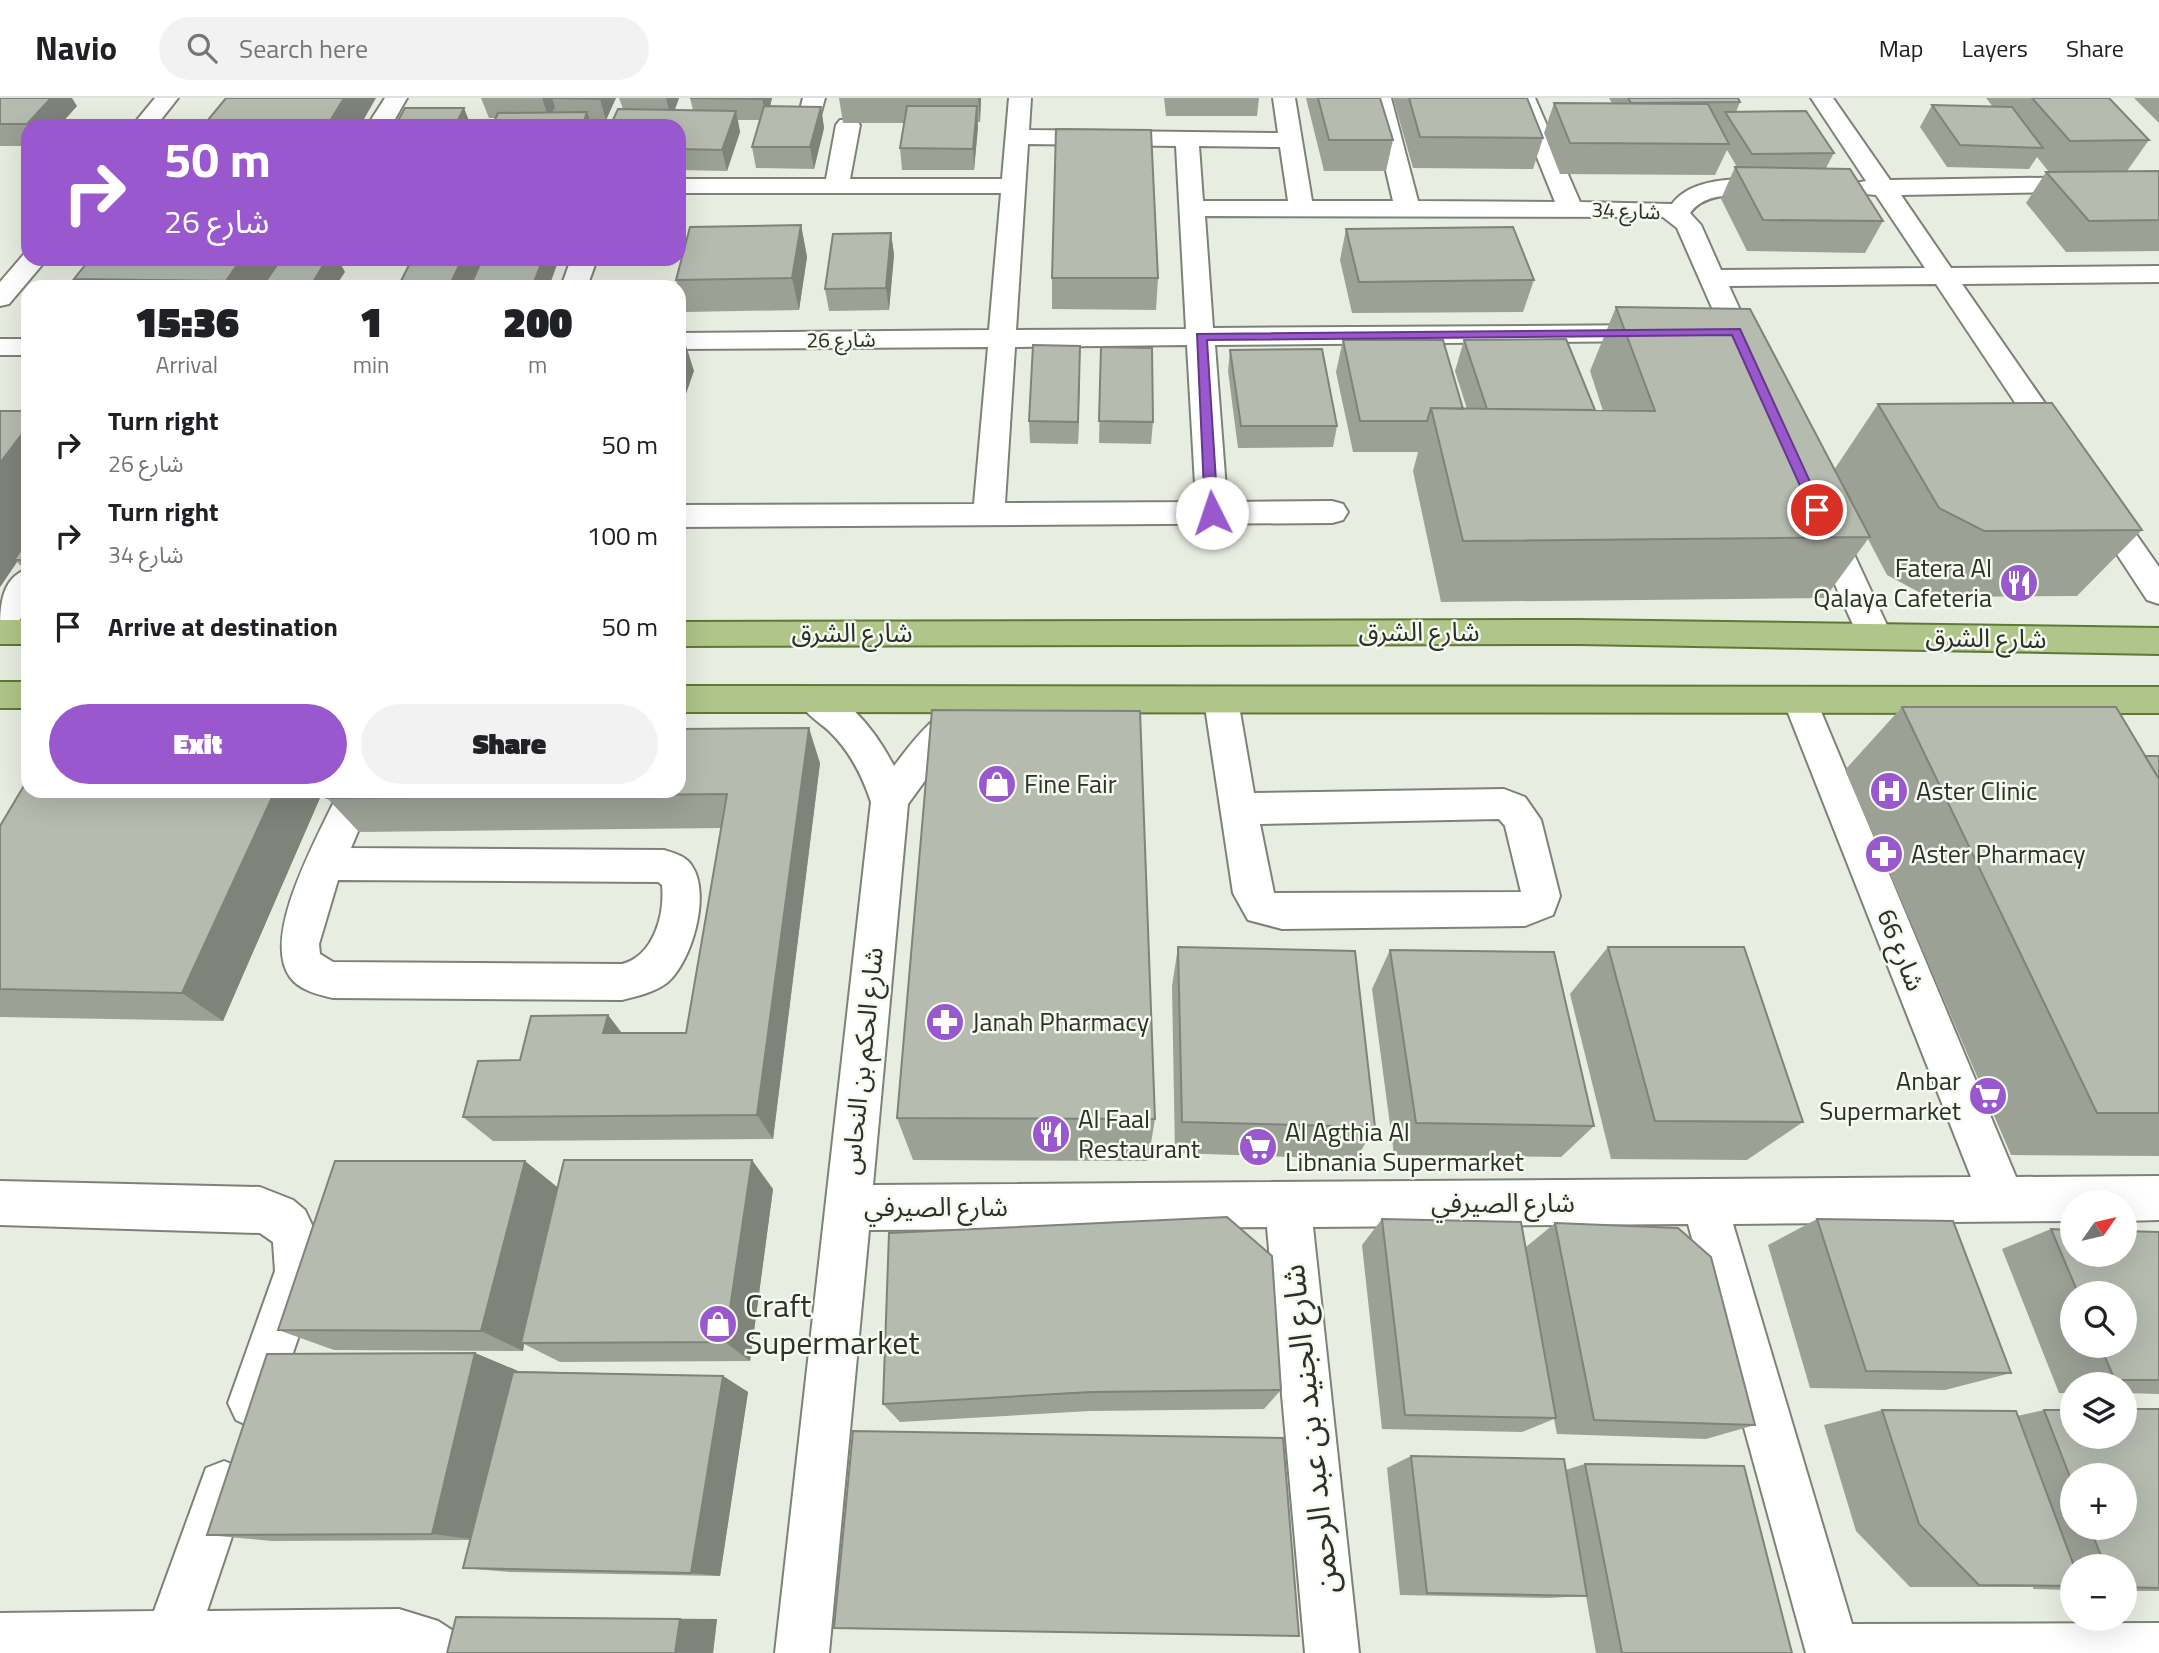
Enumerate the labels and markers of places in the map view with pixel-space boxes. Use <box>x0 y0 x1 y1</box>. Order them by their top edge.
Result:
pin <box>1787 480 1847 540</box>
place label: Fatera Al Qalaya Cafeteria <box>1813 548 1992 617</box>
restaurant icon: Fatera Al Qalaya Cafeteria <box>1998 562 2040 604</box>
shop icon: Fine Fair <box>976 763 1018 805</box>
place label: Fine Fair <box>1024 764 1117 803</box>
hospital icon: Aster Clinic <box>1868 770 1910 812</box>
place label: Aster Clinic <box>1916 771 2037 810</box>
pharmacy icon: Aster Pharmacy <box>1863 833 1905 875</box>
place label: Aster Pharmacy <box>1911 834 2086 873</box>
pharmacy icon: Janah Pharmacy <box>924 1001 966 1043</box>
place label: Janah Pharmacy <box>972 1002 1149 1041</box>
place label: Anbar Supermarket <box>1819 1061 1961 1130</box>
supermarket icon: Anbar Supermarket <box>1967 1075 2009 1117</box>
place label: Al Faal Restaurant <box>1078 1099 1200 1168</box>
place label: Al Agthia Al Libnania Supermarket <box>1285 1112 1524 1181</box>
restaurant icon: Al Faal Restaurant <box>1030 1113 1072 1155</box>
supermarket icon: Al Agthia Al Libnania Supermarket <box>1237 1126 1279 1168</box>
place label: Craft Supermarket <box>745 1281 920 1366</box>
shop icon: Craft Supermarket <box>697 1303 739 1345</box>

